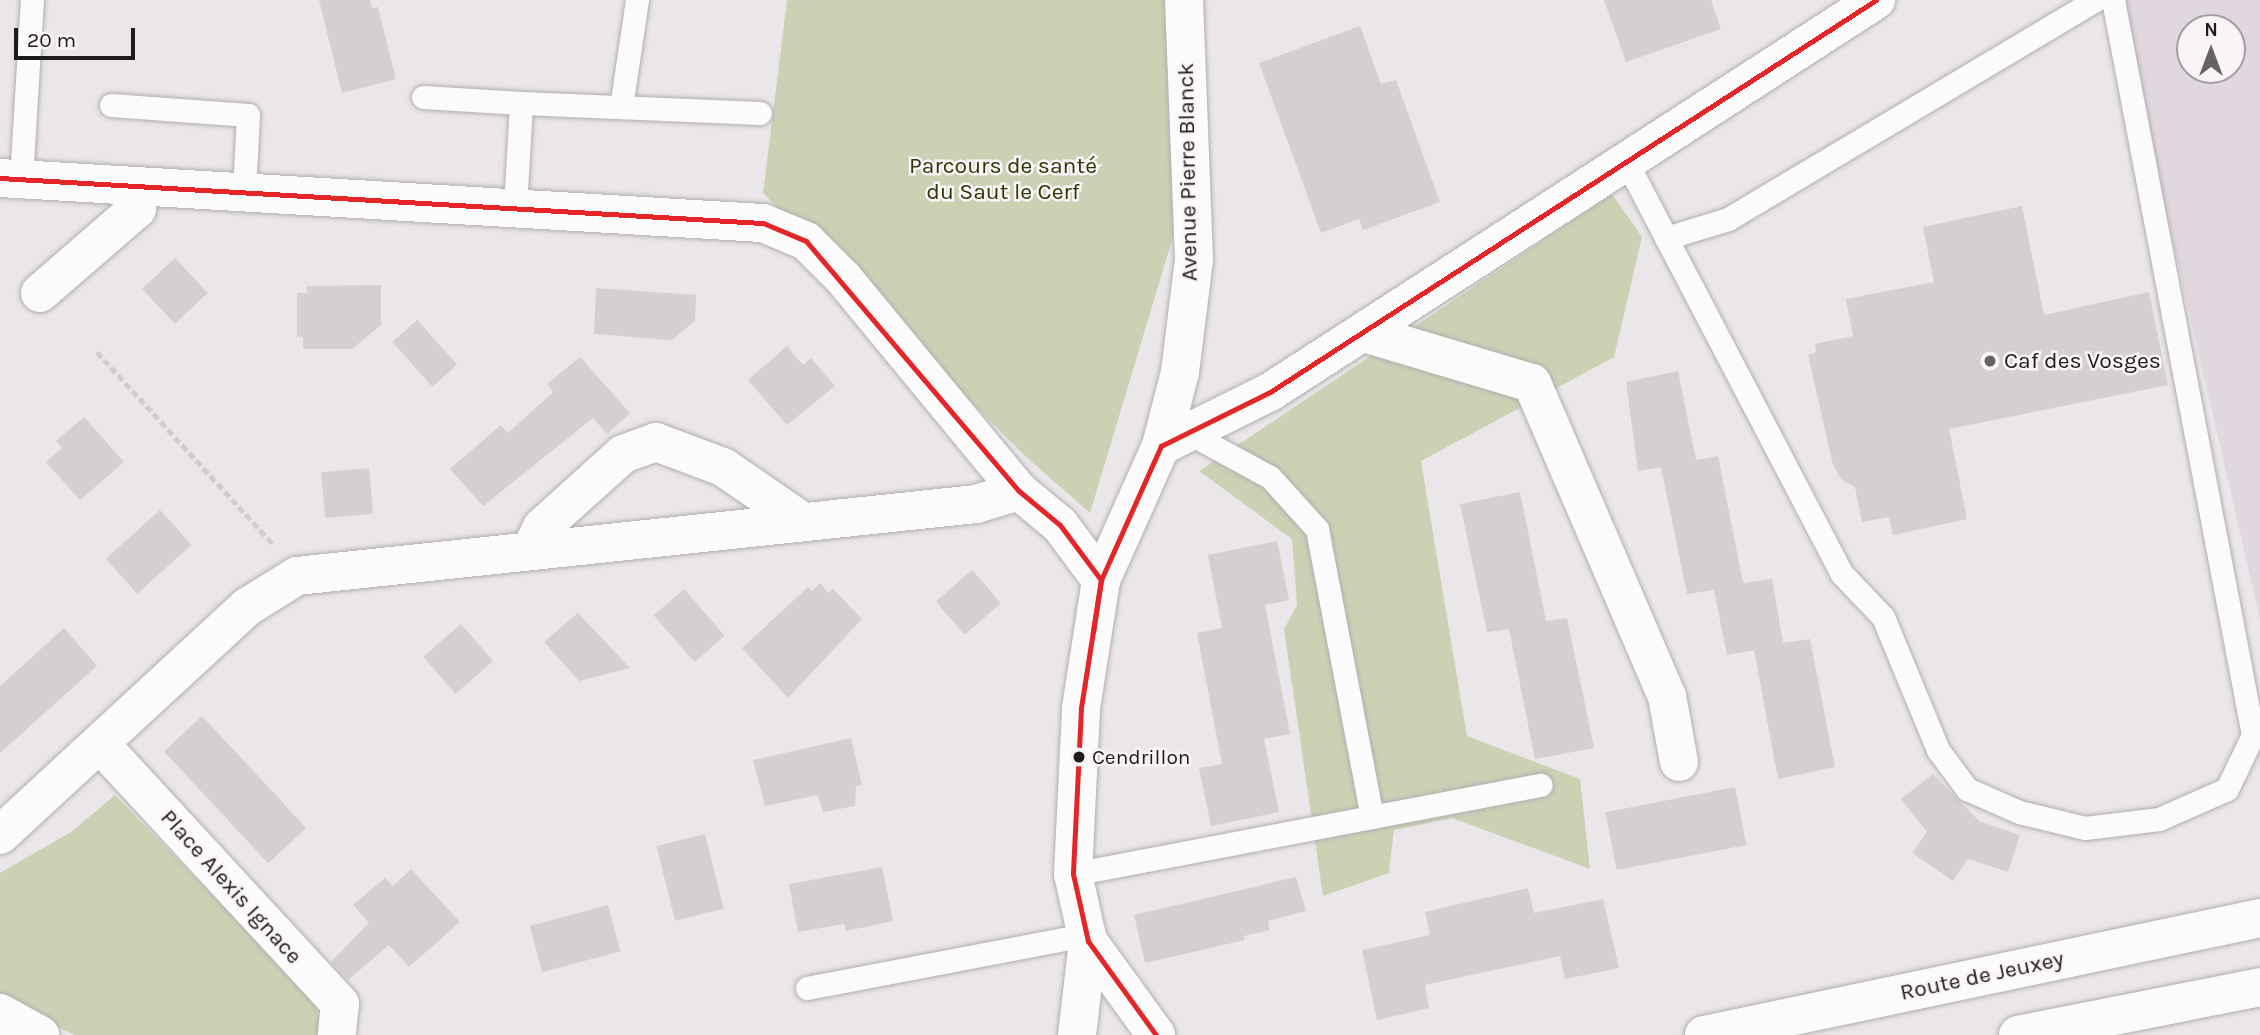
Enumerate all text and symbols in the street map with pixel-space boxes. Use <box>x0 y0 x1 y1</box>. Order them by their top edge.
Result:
scale bar <box>18 14 138 58</box>
north arrow <box>2176 14 2246 84</box>
text: N <box>2204 19 2218 41</box>
text: 20 m <box>27 28 76 52</box>
street label: Avenue Pierre Blanck <box>1172 62 1204 282</box>
park label: Parcours de santé du Saut le Cerf <box>909 152 1097 206</box>
place label: Caf des Vosges <box>2004 347 2161 375</box>
marker: Caf des Vosges <box>1982 353 1998 369</box>
place label: Cendrillon <box>1092 744 1191 770</box>
marker: Cendrillon <box>1072 750 1086 764</box>
street label: Place Alexis Ignace <box>154 804 308 970</box>
street label: Route de Jeuxey <box>1898 945 2066 1007</box>

